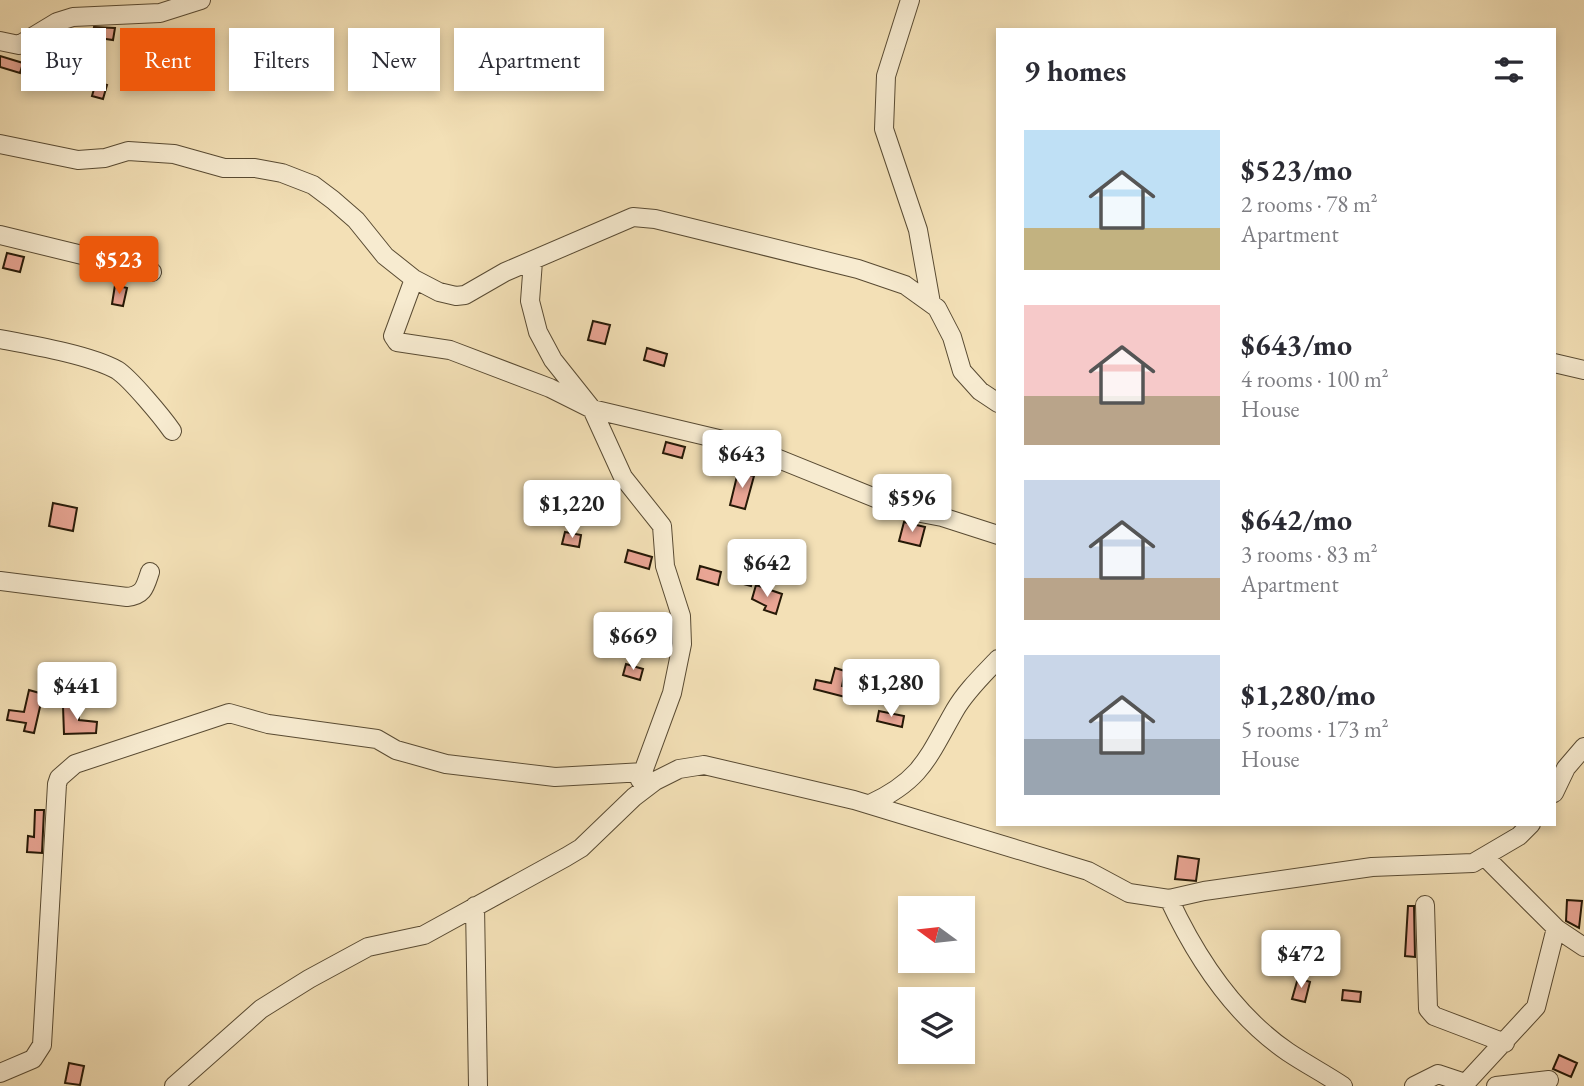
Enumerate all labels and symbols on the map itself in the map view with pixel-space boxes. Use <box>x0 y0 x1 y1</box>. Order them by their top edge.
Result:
pin: $523 <box>78 236 160 296</box>
pin: $643 <box>701 430 783 490</box>
pin: $596 <box>871 475 953 534</box>
pin: $1,220 <box>515 480 629 540</box>
pin: $642 <box>726 540 808 599</box>
pin: $669 <box>592 612 674 672</box>
pin: $1,280 <box>834 660 948 719</box>
pin: $441 <box>36 662 118 722</box>
north arrow <box>898 896 975 973</box>
pin: $472 <box>1260 930 1342 990</box>

